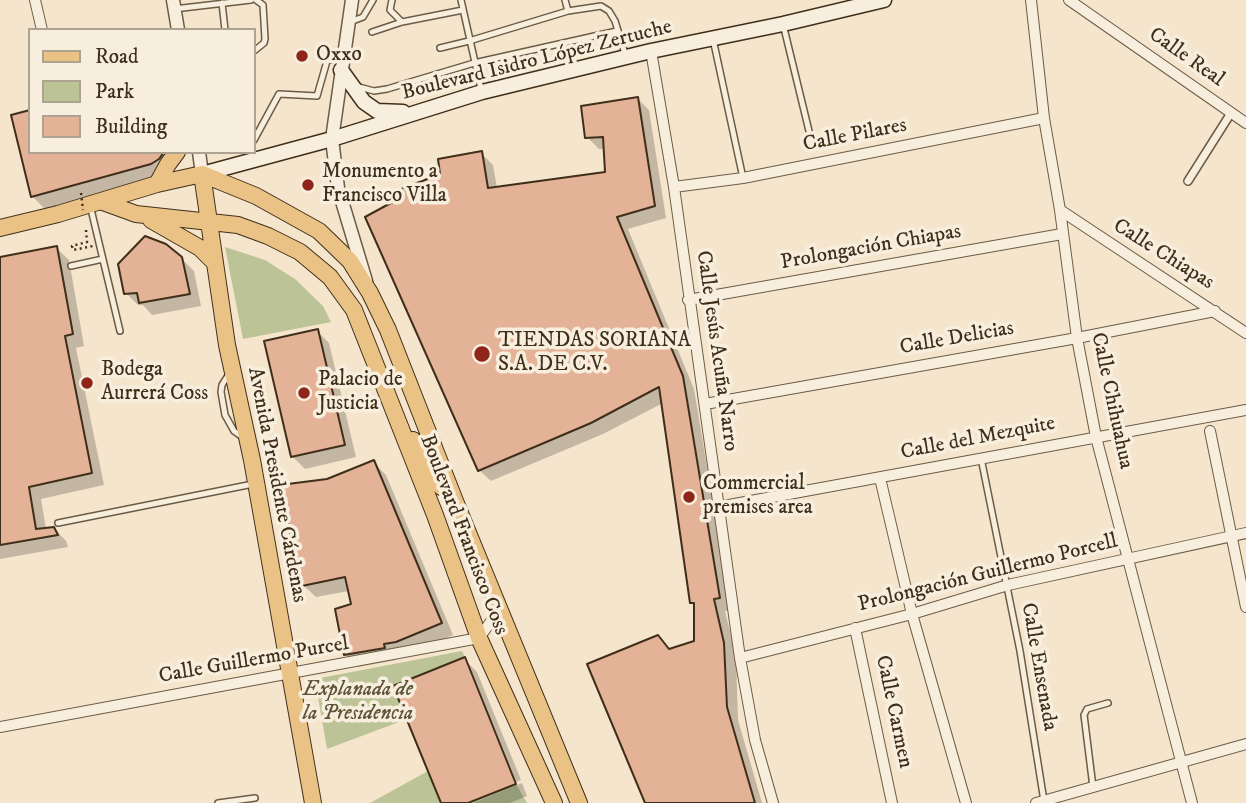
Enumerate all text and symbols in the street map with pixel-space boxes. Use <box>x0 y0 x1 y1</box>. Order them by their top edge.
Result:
street label: Boulevard Isidro López Zertuche <box>399 15 675 107</box>
street label: Calle Real <box>1143 23 1229 93</box>
legend <box>28 28 256 154</box>
place label: Oxxo <box>316 43 362 69</box>
text: Road <box>95 44 139 70</box>
marker: Oxxo <box>294 48 310 64</box>
text: Park <box>95 79 134 105</box>
text: Building <box>95 114 167 140</box>
street label: Calle Pilares <box>801 114 909 158</box>
place label: Monumento a Francisco Villa <box>322 160 447 210</box>
marker: Monumento a Francisco Villa <box>300 177 316 193</box>
street label: Calle Chiapas <box>1108 214 1218 296</box>
street label: Prolongación Chiapas <box>779 220 963 276</box>
street label: Calle Jesús Acuña Narro <box>689 249 743 453</box>
street label: Calle Delicias <box>898 317 1016 361</box>
place label: TIENDAS SORIANA S.A. DE C.V. <box>498 329 691 379</box>
street label: Calle Chihuahua <box>1084 330 1138 472</box>
marker: TIENDAS SORIANA S.A. DE C.V. <box>472 344 492 364</box>
place label: Bodega Aurrerá Coss <box>101 358 208 408</box>
street label: Avenida Presidente Cárdenas <box>241 365 311 605</box>
place label: Palacio de Justicia <box>318 368 403 418</box>
marker: Bodega Aurrerá Coss <box>79 375 95 391</box>
marker: Palacio de Justicia <box>296 385 312 401</box>
street label: Calle del Mezquite <box>899 412 1057 466</box>
street label: Boulevard Francisco Coss <box>413 431 513 639</box>
place label: Commercial premises area <box>703 472 813 522</box>
marker: Commercial premises area <box>681 489 697 505</box>
street label: Prolongación Guillermo Porcell <box>856 530 1120 618</box>
street label: Calle Ensenada <box>1014 601 1062 733</box>
street label: Calle Guillermo Purcel <box>157 632 351 690</box>
street label: Calle Carmen <box>869 653 917 771</box>
park label: Explanada de la Presidencia <box>303 678 413 728</box>

